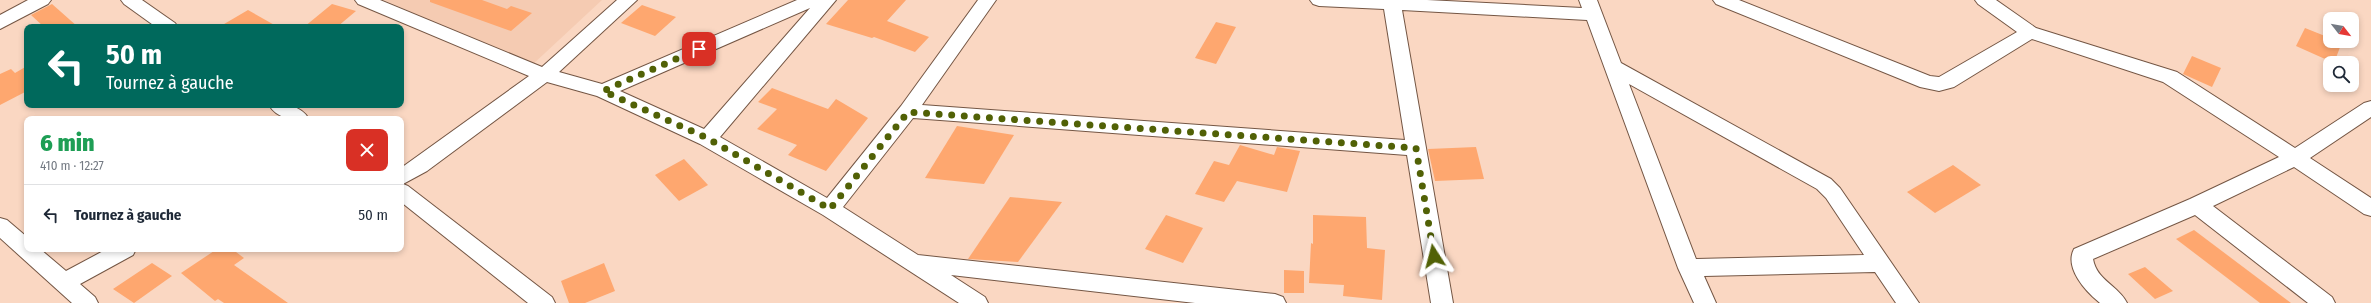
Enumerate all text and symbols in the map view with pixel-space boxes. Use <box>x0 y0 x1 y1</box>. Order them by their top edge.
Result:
north arrow <box>2323 12 2359 48</box>
map controls <box>2323 12 2359 92</box>
pin <box>682 32 716 66</box>
text: 50 m <box>106 38 162 71</box>
icon: arrive <box>688 38 710 60</box>
icon: left <box>40 40 92 92</box>
button: search <box>2323 56 2359 92</box>
text: Tournez à gauche <box>106 72 234 94</box>
text: 6 min <box>40 129 95 157</box>
button: close <box>346 129 388 171</box>
text: 410 m · 12:27 <box>40 158 104 173</box>
icon: left <box>40 204 62 226</box>
text: Tournez à gauche <box>74 206 181 224</box>
text: 50 m <box>358 206 388 224</box>
position arrow <box>1413 235 1455 277</box>

